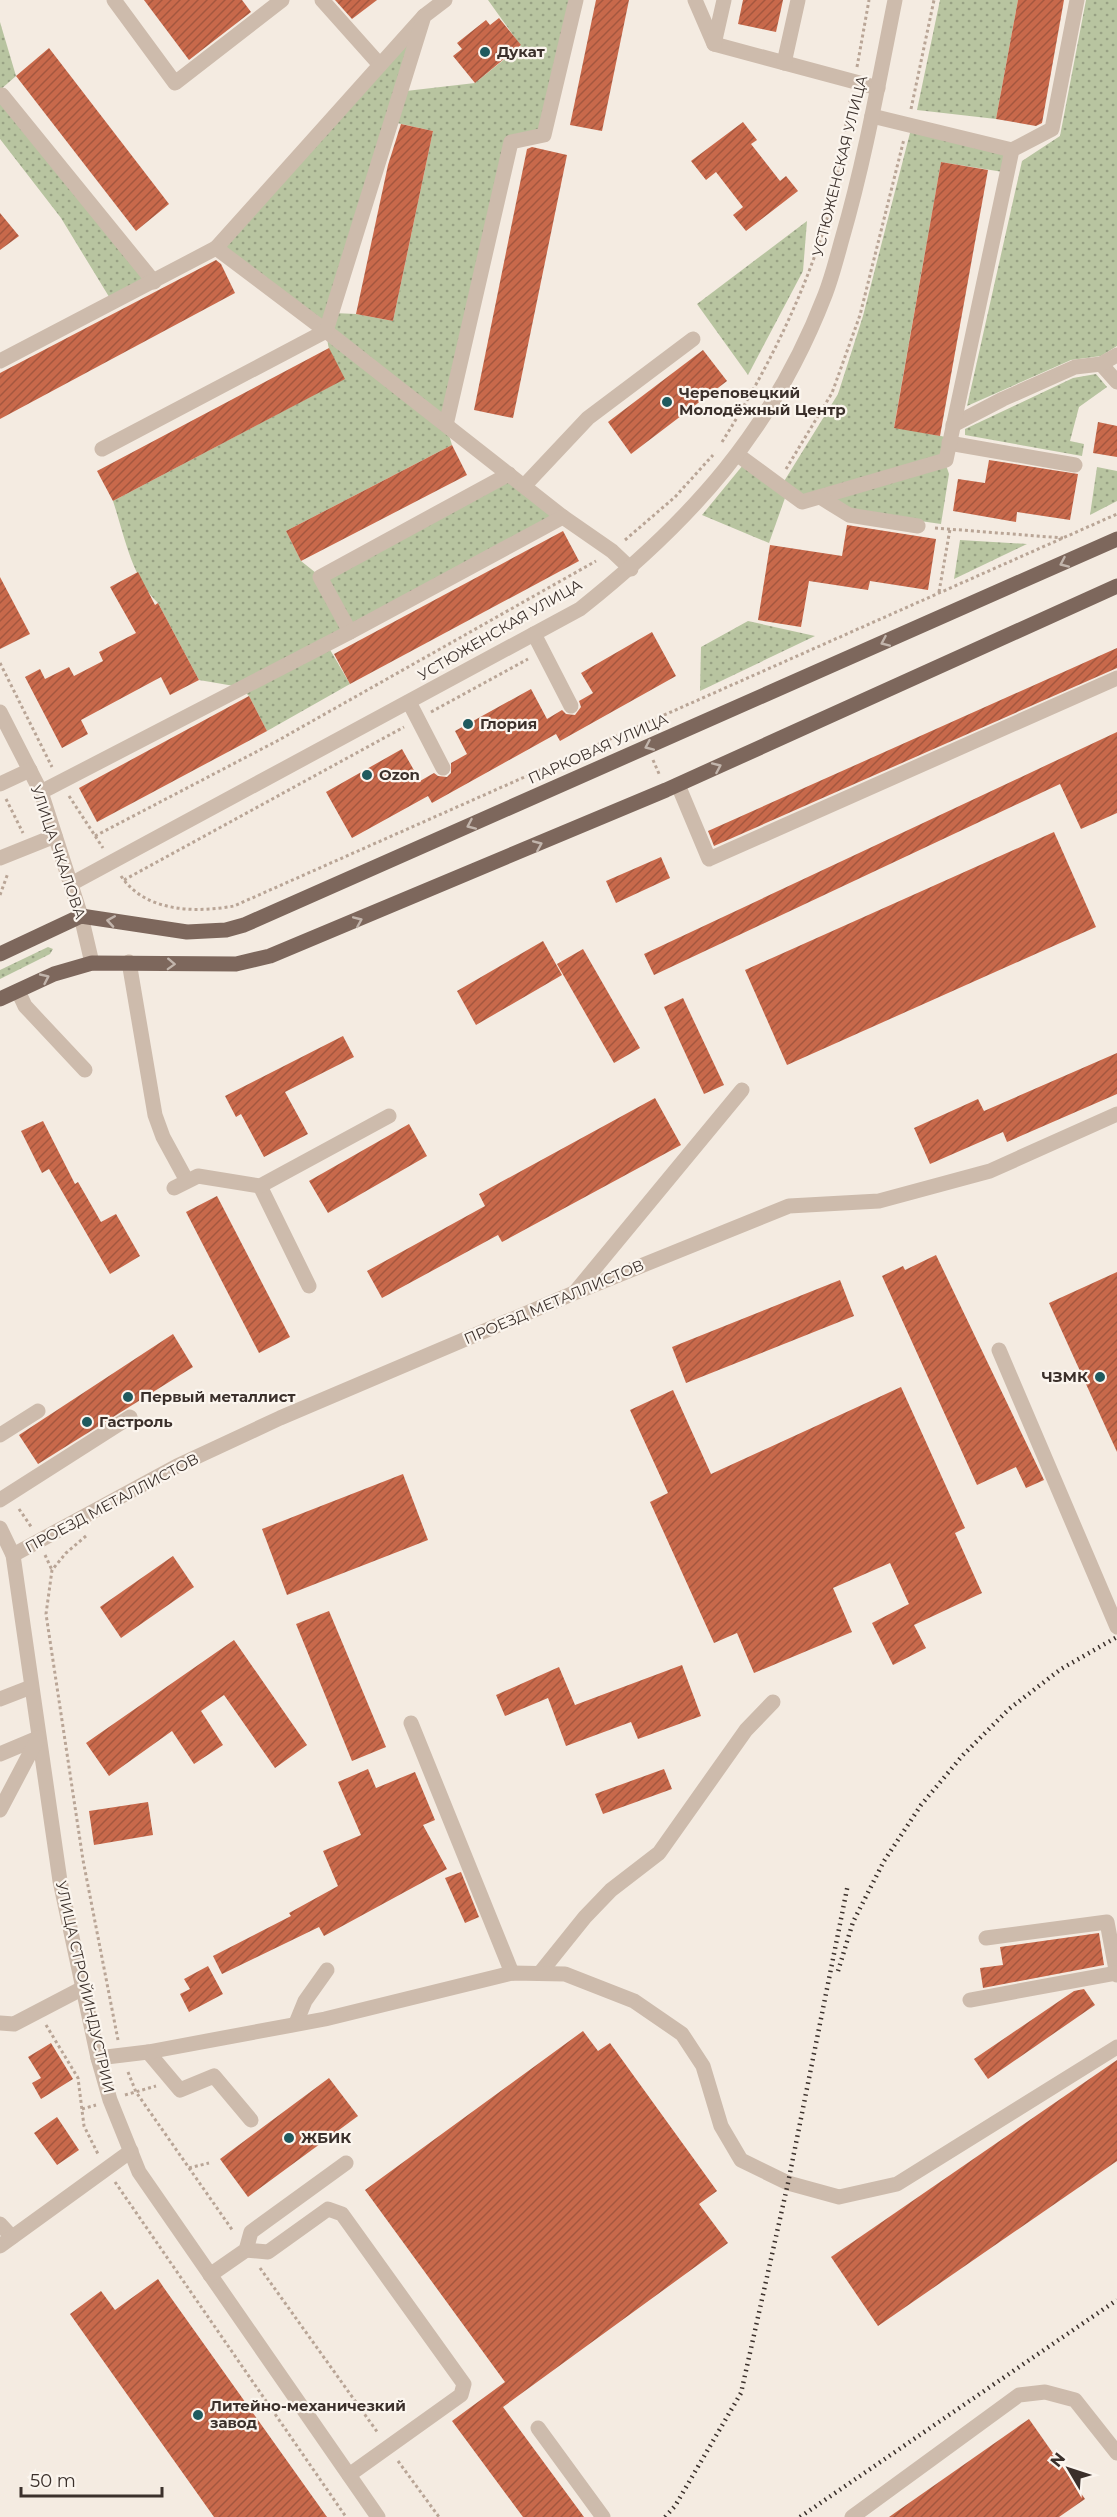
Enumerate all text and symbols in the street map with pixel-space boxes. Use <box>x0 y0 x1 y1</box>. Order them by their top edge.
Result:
place label: Дукат <box>497 42 545 61</box>
marker: Дукат <box>478 45 492 59</box>
street label: УСТЮЖЕНСКАЯ УЛИЦА <box>808 73 871 259</box>
place label: Череповецкий Молодёжный Центр <box>679 383 846 419</box>
marker: Череповецкий Молодёжный Центр <box>660 395 674 409</box>
one-way arrow <box>1059 556 1070 568</box>
street label: УСТЮЖЕНСКАЯ УЛИЦА <box>414 575 585 684</box>
one-way arrow <box>881 635 892 647</box>
street label: ПАРКОВАЯ УЛИЦА <box>525 709 671 788</box>
place label: Глория <box>480 714 537 733</box>
marker: Глория <box>461 717 475 731</box>
one-way arrow <box>645 739 656 751</box>
one-way arrow <box>710 762 721 774</box>
place label: Ozon <box>379 765 420 784</box>
marker: Ozon <box>360 768 374 782</box>
street label: УЛИЦА ЧКАЛОВА <box>27 782 90 921</box>
one-way arrow <box>466 818 477 830</box>
one-way arrow <box>531 840 542 852</box>
one-way arrow <box>107 916 116 928</box>
one-way arrow <box>352 916 363 928</box>
one-way arrow <box>167 957 176 970</box>
one-way arrow <box>38 974 49 986</box>
street label: ПРОЕЗД МЕТАЛЛИСТОВ <box>461 1255 647 1348</box>
place label: ЧЗМК <box>1042 1367 1088 1386</box>
marker: ЧЗМК <box>1093 1370 1107 1384</box>
place label: Первый металлист <box>140 1387 296 1406</box>
marker: Первый металлист <box>121 1390 135 1404</box>
place label: Гастроль <box>99 1412 173 1431</box>
marker: Гастроль <box>80 1415 94 1429</box>
street label: ПРОЕЗД МЕТАЛЛИСТОВ <box>22 1449 202 1556</box>
street label: УЛИЦА СТРОЙИНДУСТРИИ <box>52 1879 119 2095</box>
place label: ЖБИК <box>301 2128 351 2147</box>
marker: ЖБИК <box>282 2131 296 2145</box>
place label: Литейно-механичезкий завод <box>210 2396 406 2432</box>
marker: Литейно-механичезкий завод <box>191 2408 205 2422</box>
north arrow <box>1039 2439 1099 2499</box>
text: N <box>1046 2449 1069 2471</box>
scale bar <box>21 2460 162 2498</box>
text: 50 m <box>30 2470 76 2492</box>

